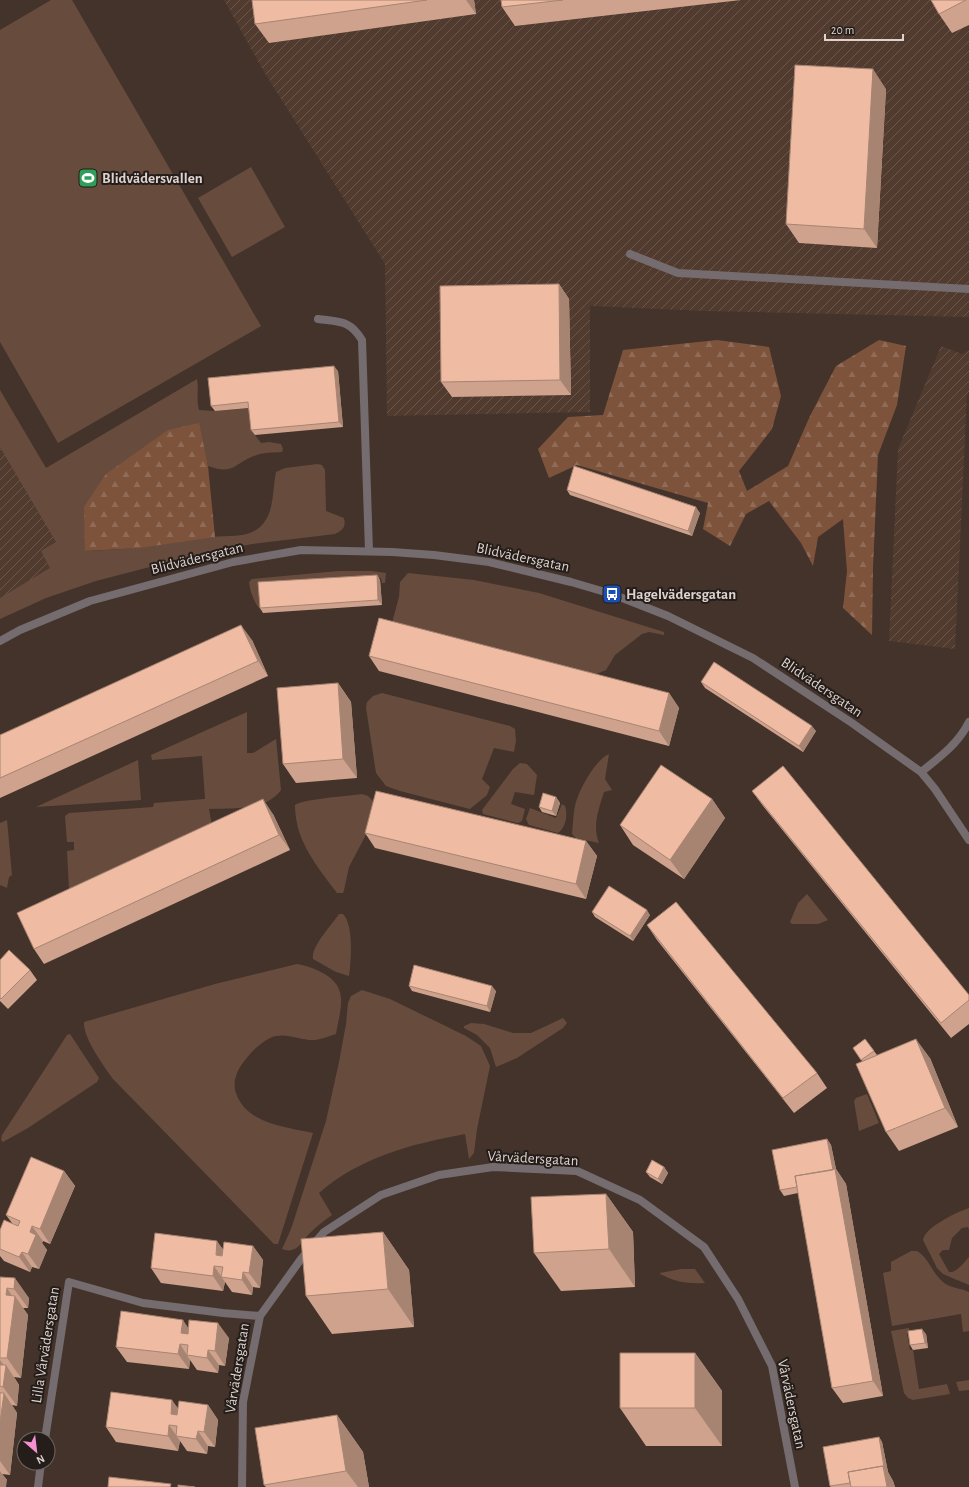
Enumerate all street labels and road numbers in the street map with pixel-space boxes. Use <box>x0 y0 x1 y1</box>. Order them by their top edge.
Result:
street label: Blidvädersgatan <box>149 540 245 577</box>
street label: Blidvädersgatan <box>475 540 571 575</box>
street label: Blidvädersgatan <box>778 655 865 720</box>
street label: Vårvädersgatan <box>487 1149 579 1168</box>
street label: Lilla Vårvädersgatan <box>29 1286 62 1404</box>
street label: Vårvädersgatan <box>223 1322 252 1414</box>
street label: Vårvädersgatan <box>775 1358 808 1450</box>

